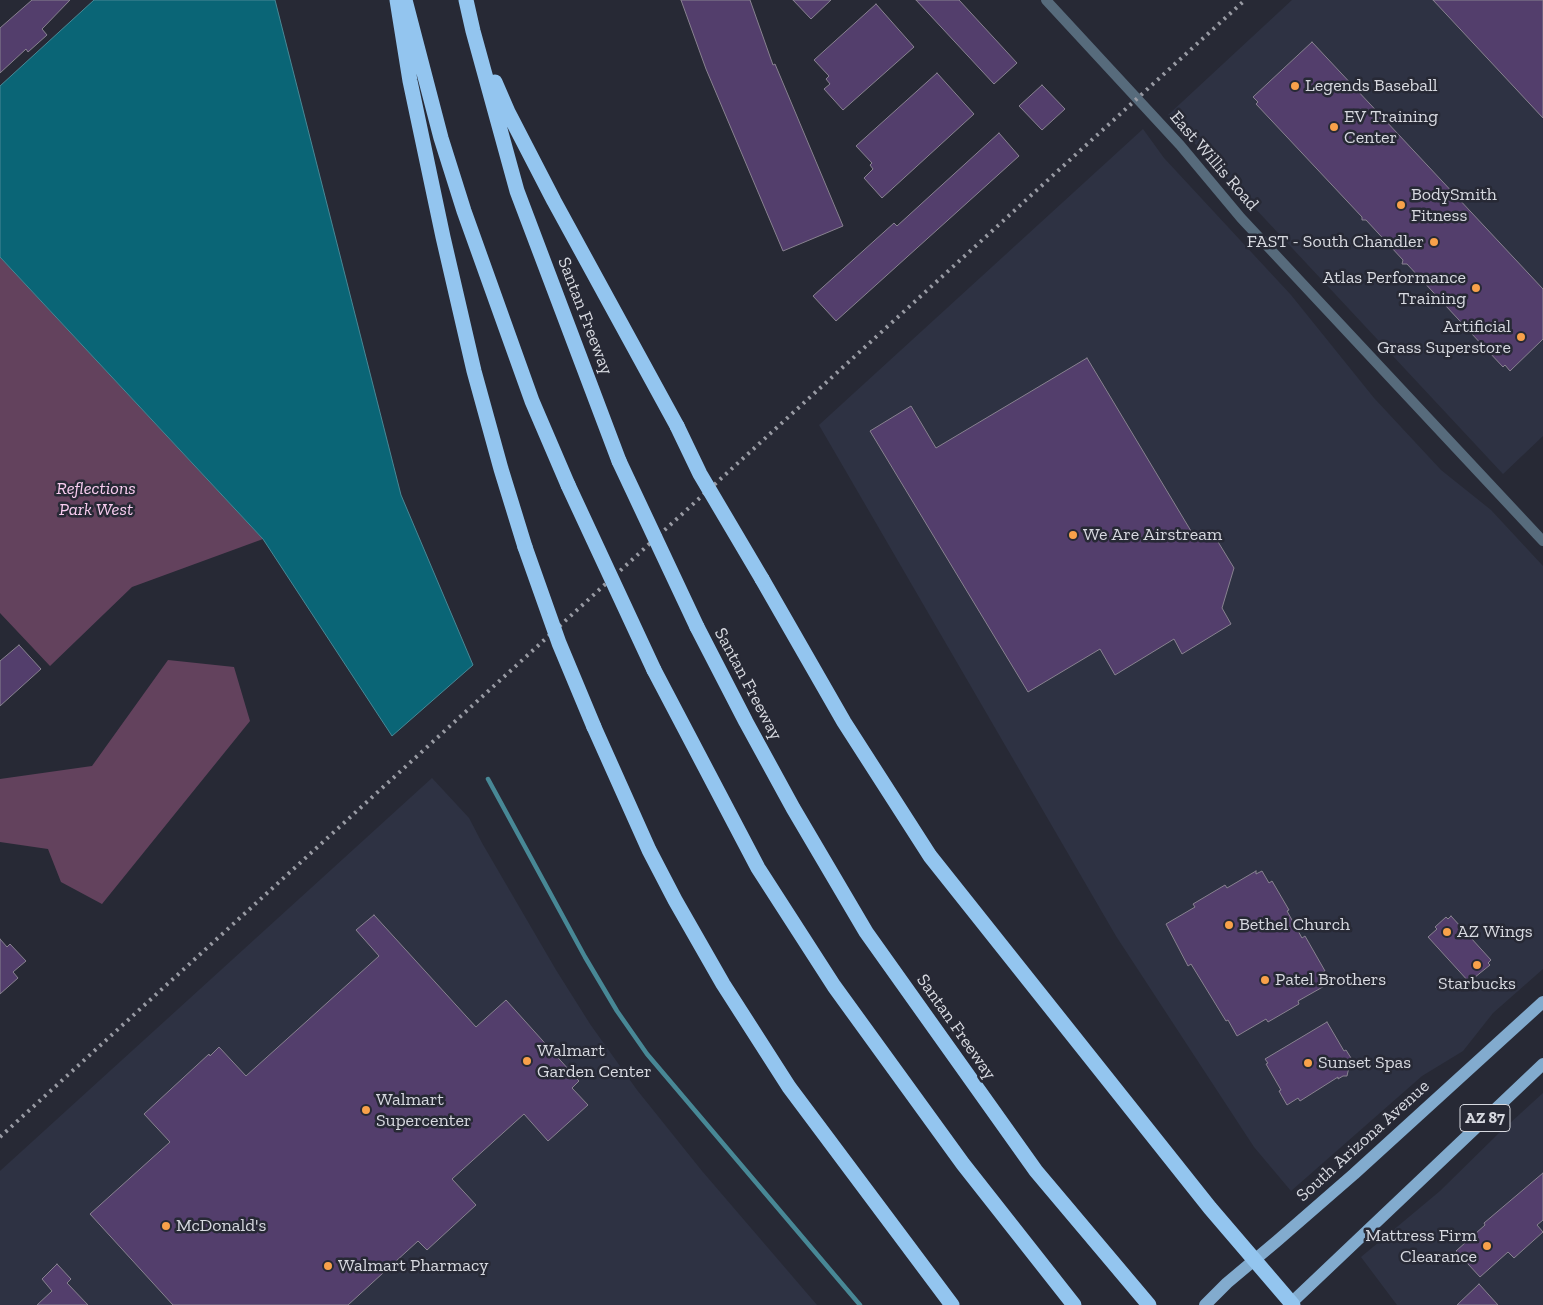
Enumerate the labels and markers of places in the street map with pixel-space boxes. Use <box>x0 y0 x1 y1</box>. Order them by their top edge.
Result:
place label: Legends Baseball <box>1305 75 1438 97</box>
marker: Legends Baseball <box>1289 80 1301 92</box>
place label: EV Training Center <box>1344 106 1438 148</box>
marker: EV Training Center <box>1328 121 1340 133</box>
place label: BodySmith Fitness <box>1411 184 1497 226</box>
marker: BodySmith Fitness <box>1395 199 1407 211</box>
place label: FAST - South Chandler <box>1247 231 1424 253</box>
marker: FAST - South Chandler <box>1428 236 1440 248</box>
place label: Atlas Performance Training <box>1323 267 1466 310</box>
marker: Atlas Performance Training <box>1470 282 1482 294</box>
place label: Artificial Grass Superstore <box>1377 316 1511 358</box>
marker: Artificial Grass Superstore <box>1515 331 1527 343</box>
place label: We Are Airstream <box>1083 524 1222 546</box>
marker: We Are Airstream <box>1067 529 1079 541</box>
place label: Bethel Church <box>1239 914 1350 936</box>
marker: Bethel Church <box>1223 919 1235 931</box>
place label: AZ Wings <box>1457 921 1533 943</box>
marker: AZ Wings <box>1441 926 1453 938</box>
marker: Starbucks <box>1471 959 1483 971</box>
place label: Patel Brothers <box>1275 969 1386 991</box>
place label: Starbucks <box>1438 973 1516 995</box>
marker: Patel Brothers <box>1259 974 1271 986</box>
place label: Walmart Garden Center <box>537 1040 652 1082</box>
place label: Sunset Spas <box>1318 1052 1411 1074</box>
marker: Walmart Garden Center <box>521 1055 533 1067</box>
marker: Sunset Spas <box>1302 1057 1314 1069</box>
place label: Walmart Supercenter <box>376 1089 471 1132</box>
marker: Walmart Supercenter <box>360 1104 372 1116</box>
place label: McDonald's <box>176 1215 266 1237</box>
marker: McDonald's <box>160 1220 172 1232</box>
place label: Mattress Firm Clearance <box>1365 1225 1477 1268</box>
marker: Mattress Firm Clearance <box>1481 1240 1493 1252</box>
place label: Walmart Pharmacy <box>338 1255 488 1277</box>
marker: Walmart Pharmacy <box>322 1260 334 1272</box>

